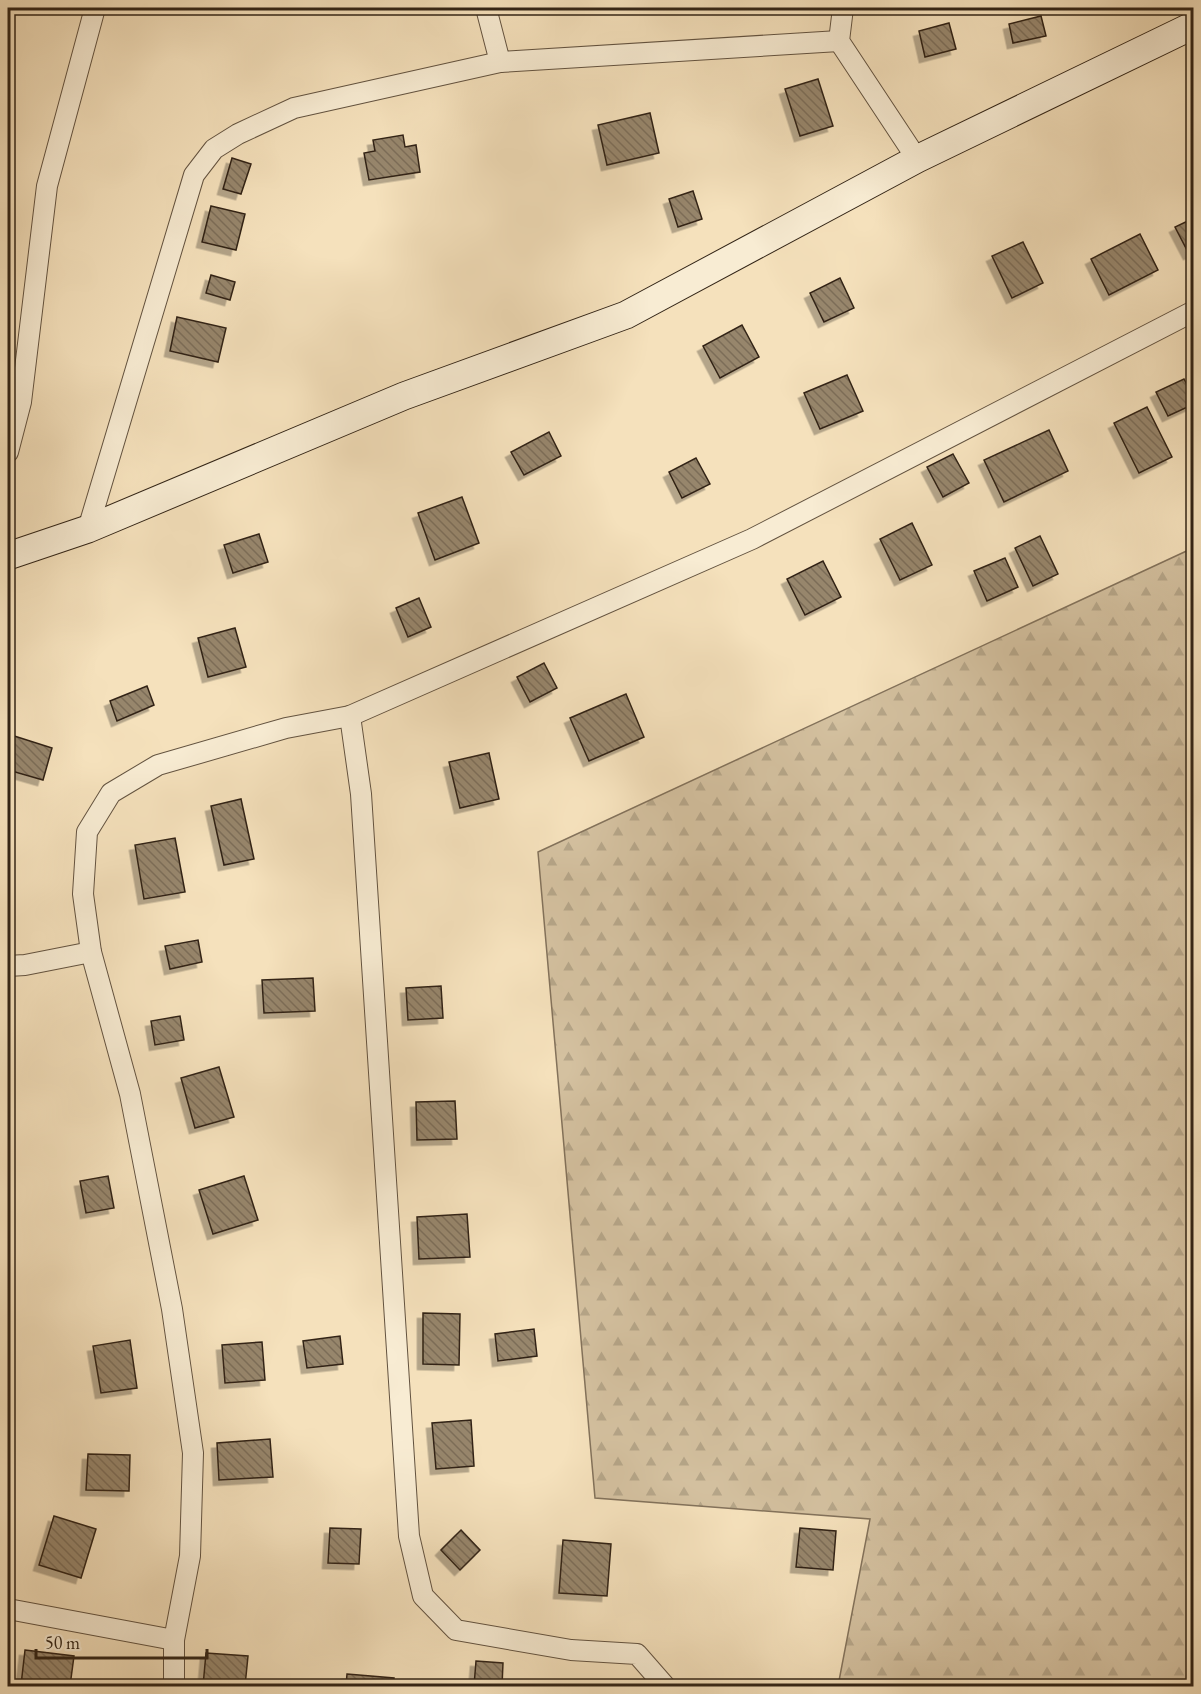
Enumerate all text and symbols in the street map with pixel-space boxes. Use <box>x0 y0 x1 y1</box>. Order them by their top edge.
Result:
scale bar <box>36 1622 207 1660</box>
text: 50 m <box>45 1631 80 1654</box>

